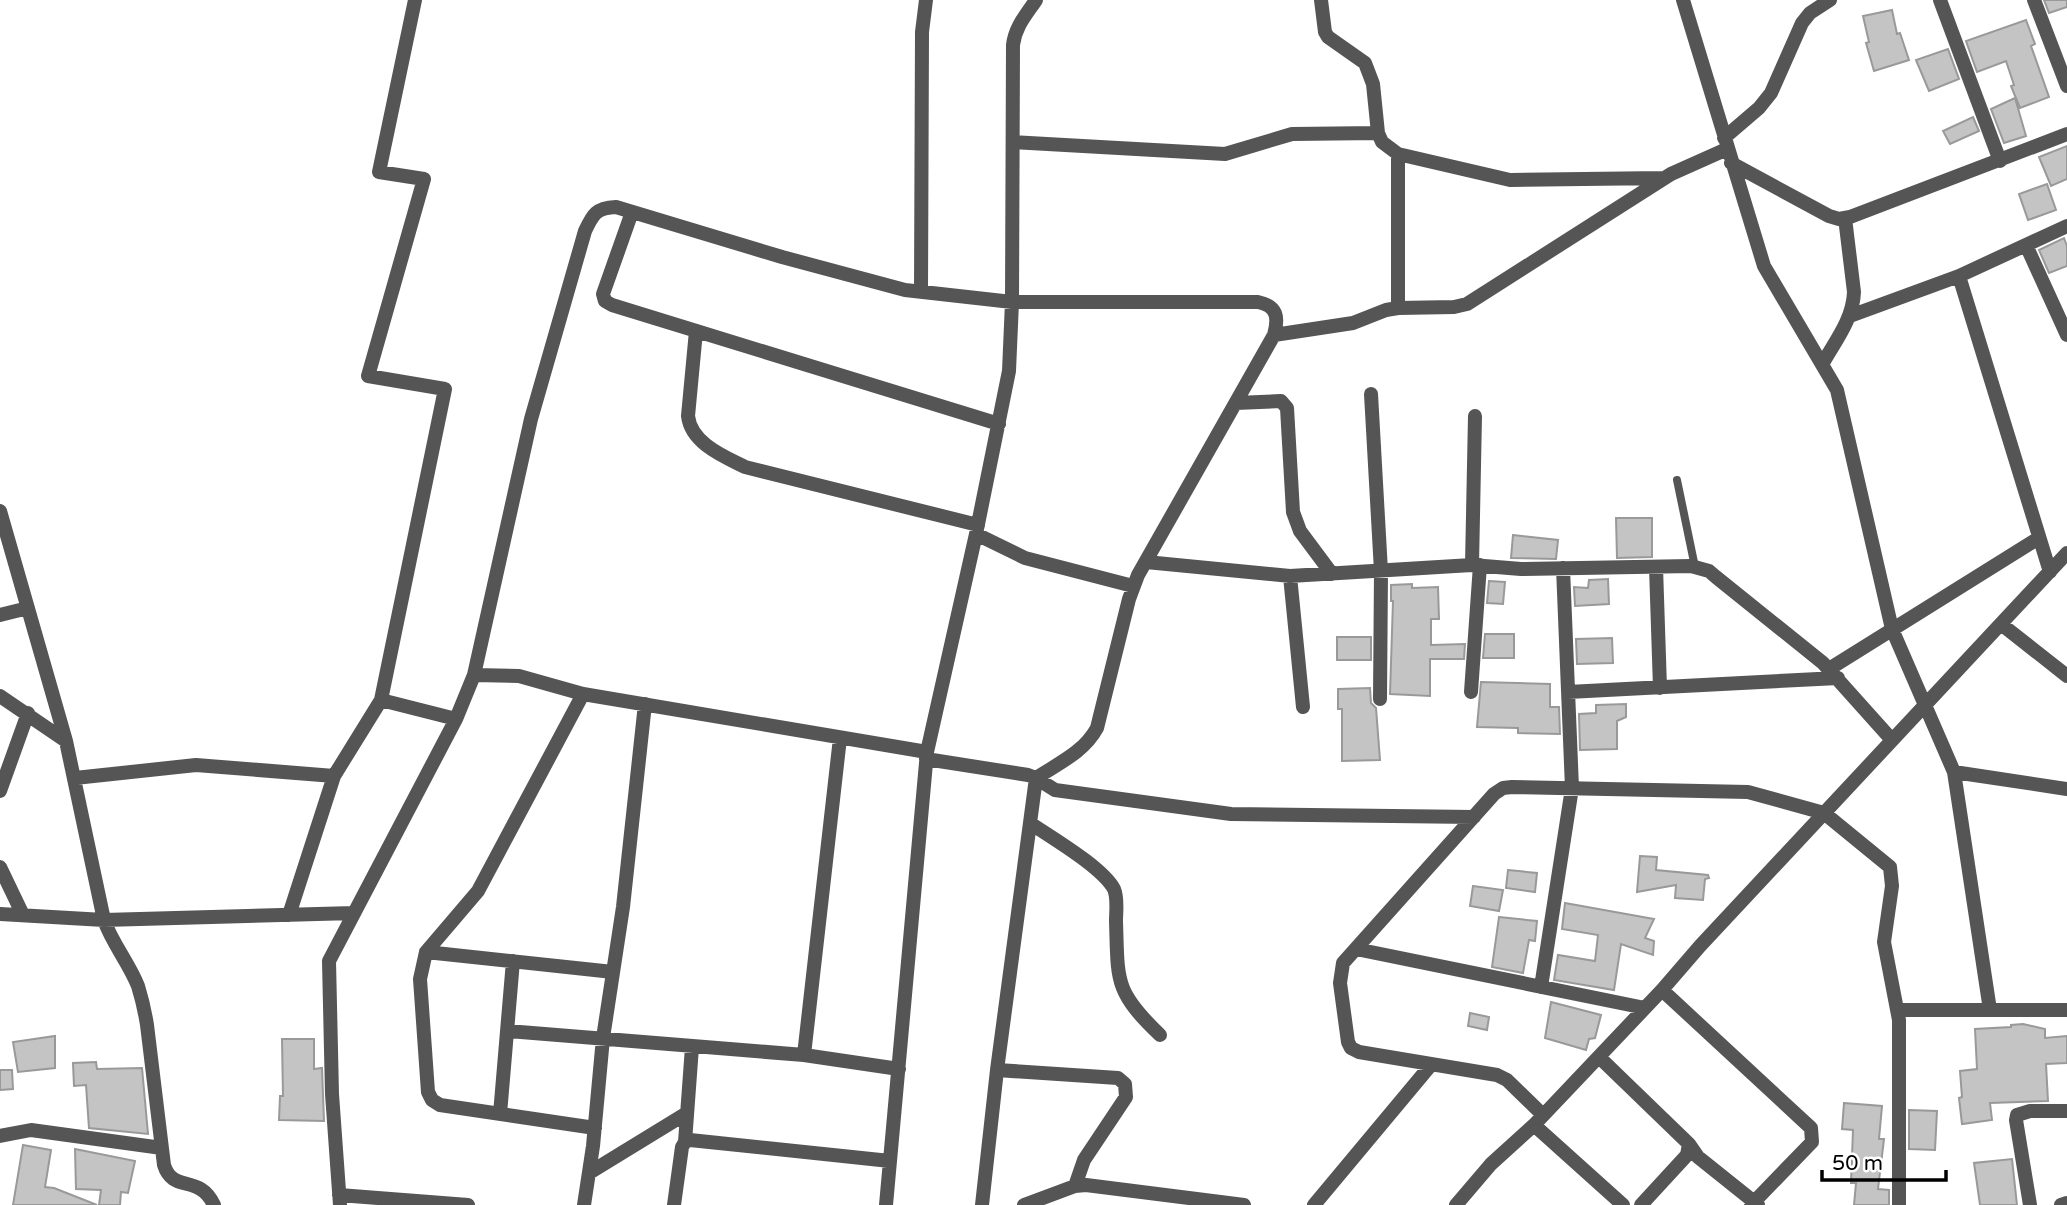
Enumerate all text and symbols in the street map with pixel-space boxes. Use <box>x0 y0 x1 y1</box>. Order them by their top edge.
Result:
scale bar <box>1822 1138 1946 1182</box>
text: 50 m <box>1832 1151 1883 1176</box>

